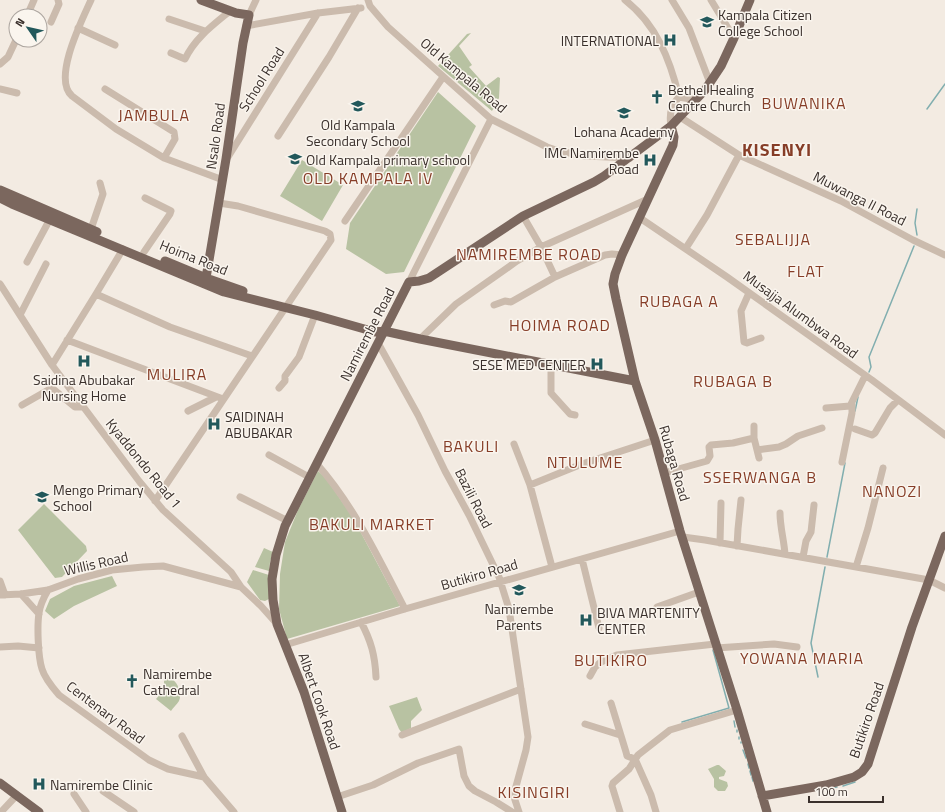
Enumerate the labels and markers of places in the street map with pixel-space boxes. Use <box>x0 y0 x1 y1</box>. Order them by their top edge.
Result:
place label: Kampala Citizen College School <box>718 4 812 41</box>
school or university icon: Kampala Citizen College School <box>699 14 715 30</box>
place label: INTERNATIONAL <box>561 30 659 51</box>
hospital icon: INTERNATIONAL <box>662 32 678 48</box>
place label: Bethel Healing Centre Church <box>668 79 754 116</box>
church icon: Bethel Healing Centre Church <box>649 89 665 105</box>
school or university icon: Old Kampala Secondary School <box>350 98 366 114</box>
school or university icon: Lohana Academy <box>616 105 632 121</box>
place label: Old Kampala Secondary School <box>306 114 410 151</box>
place label: Lohana Academy <box>574 121 674 142</box>
place label: IMC Namirembe Road <box>544 142 639 179</box>
place label: Old Kampala primary school <box>306 149 470 170</box>
school or university icon: Old Kampala primary school <box>287 151 303 167</box>
hospital icon: IMC Namirembe Road <box>642 152 658 168</box>
hospital icon: Saidina Abubakar Nursing Home <box>76 353 92 369</box>
place label: SESE MED CENTER <box>472 354 586 375</box>
hospital icon: SESE MED CENTER <box>589 356 605 372</box>
place label: Saidina Abubakar Nursing Home <box>33 369 135 406</box>
place label: SAIDINAH ABUBAKAR <box>225 406 293 443</box>
hospital icon: SAIDINAH ABUBAKAR <box>206 416 222 432</box>
place label: Mengo Primary School <box>53 479 144 516</box>
school or university icon: Mengo Primary School <box>34 489 50 505</box>
school or university icon: Namirembe Parents <box>511 582 527 598</box>
place label: Namirembe Parents <box>484 598 554 635</box>
place label: BIVA MARTENITY CENTER <box>597 602 700 639</box>
hospital icon: BIVA MARTENITY CENTER <box>578 612 594 628</box>
place label: Namirembe Cathedral <box>143 663 212 700</box>
church icon: Namirembe Cathedral <box>124 673 140 689</box>
place label: Namirembe Clinic <box>50 774 153 795</box>
hospital icon: Namirembe Clinic <box>31 776 47 792</box>

